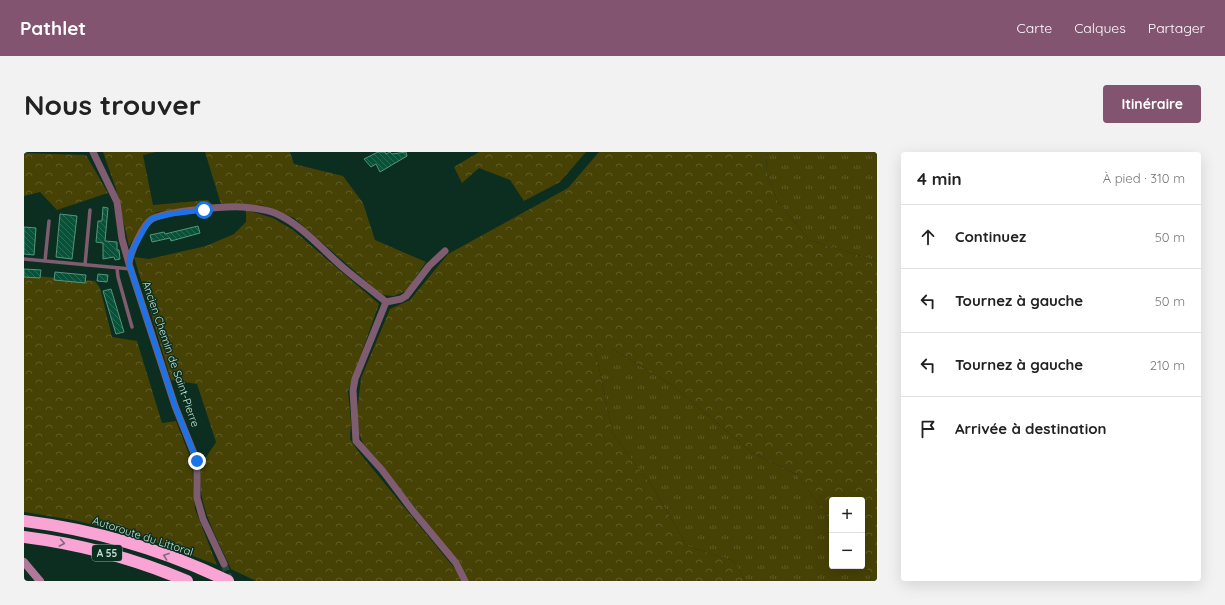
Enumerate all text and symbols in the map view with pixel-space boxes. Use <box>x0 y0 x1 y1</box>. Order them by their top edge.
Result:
text: Pathlet <box>20 16 86 40</box>
text: Carte <box>1017 19 1052 37</box>
text: Calques <box>1074 19 1126 37</box>
text: Partager <box>1148 19 1205 37</box>
button: Itinéraire <box>1103 85 1201 123</box>
text: Nous trouver <box>24 87 201 122</box>
text: 4 min <box>917 168 962 189</box>
text: À pied · 310 m <box>1103 170 1185 186</box>
route start <box>195 201 213 219</box>
icon: ahead <box>917 226 939 248</box>
text: Continuez <box>955 227 1026 246</box>
text: 50 m <box>1155 229 1185 245</box>
street label: Ancien Chemin de Saint-Pierre <box>139 279 203 429</box>
icon: left <box>917 290 939 312</box>
text: Tournez à gauche <box>955 291 1083 310</box>
text: 50 m <box>1155 293 1185 309</box>
icon: left <box>917 354 939 376</box>
text: Tournez à gauche <box>955 355 1083 374</box>
text: 210 m <box>1150 357 1185 373</box>
icon: arrive <box>917 418 939 440</box>
text: Arrivée à destination <box>955 419 1107 438</box>
route end <box>188 452 206 470</box>
map controls <box>829 497 865 569</box>
button: + <box>829 497 865 533</box>
street label: Autoroute du Littoral <box>91 513 195 559</box>
button: − <box>829 533 865 569</box>
one-way arrow <box>59 538 66 547</box>
road number: A 55 <box>92 545 122 561</box>
one-way arrow <box>163 552 170 560</box>

